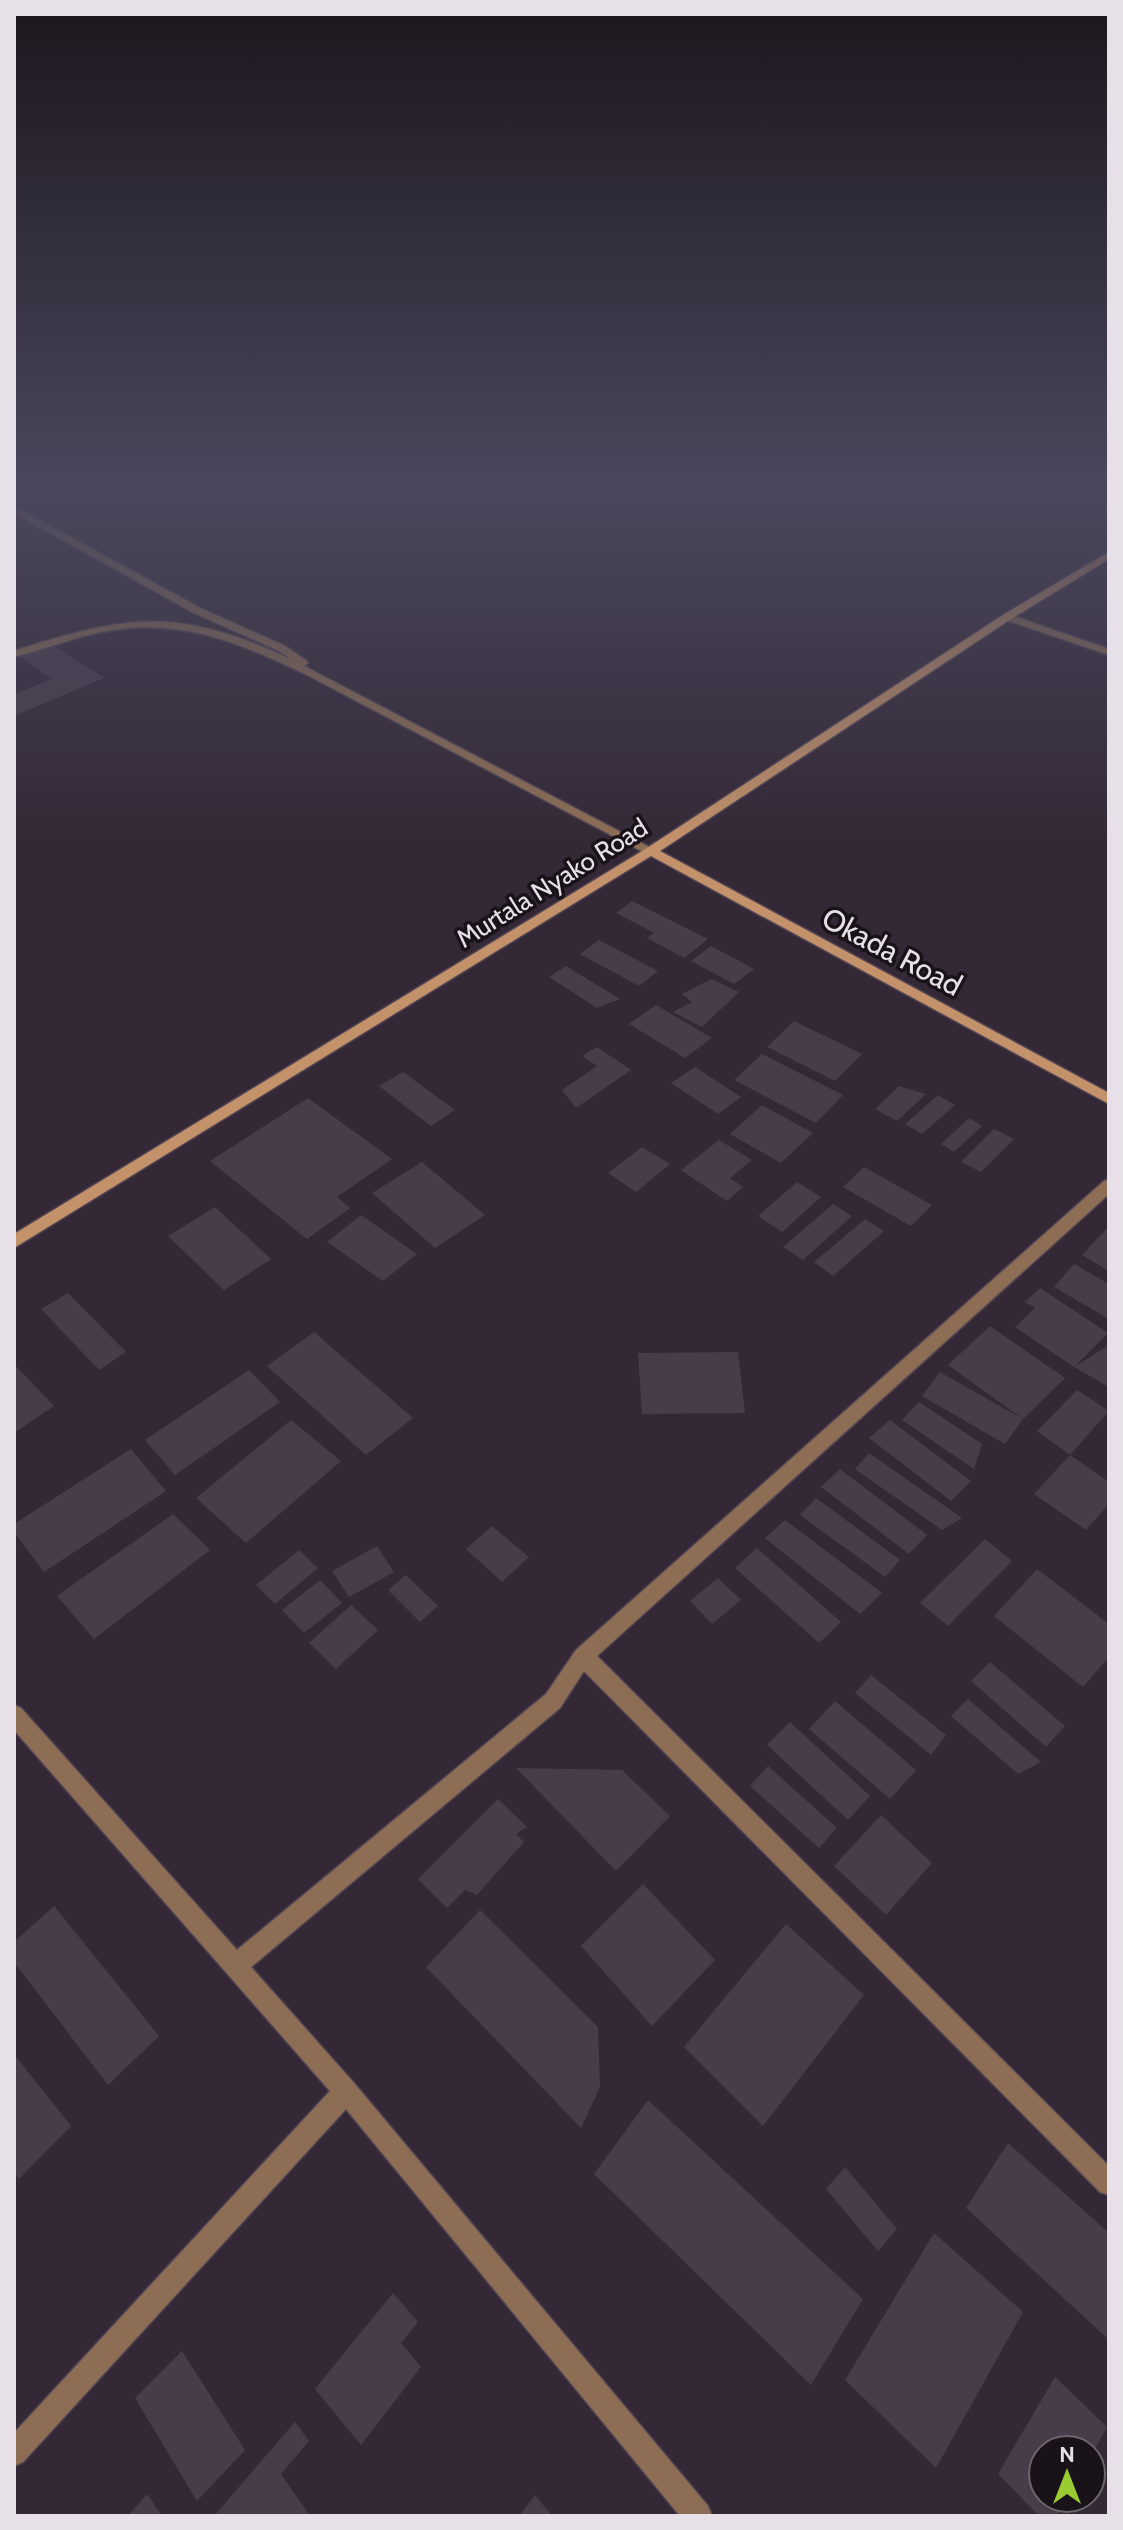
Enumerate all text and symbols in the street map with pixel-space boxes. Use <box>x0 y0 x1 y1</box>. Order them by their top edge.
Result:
street label: Murtala Nyako Road <box>450 811 654 955</box>
street label: Okada Road <box>816 899 969 1004</box>
north arrow <box>1027 2434 1107 2514</box>
text: N <box>1059 2441 1075 2468</box>

